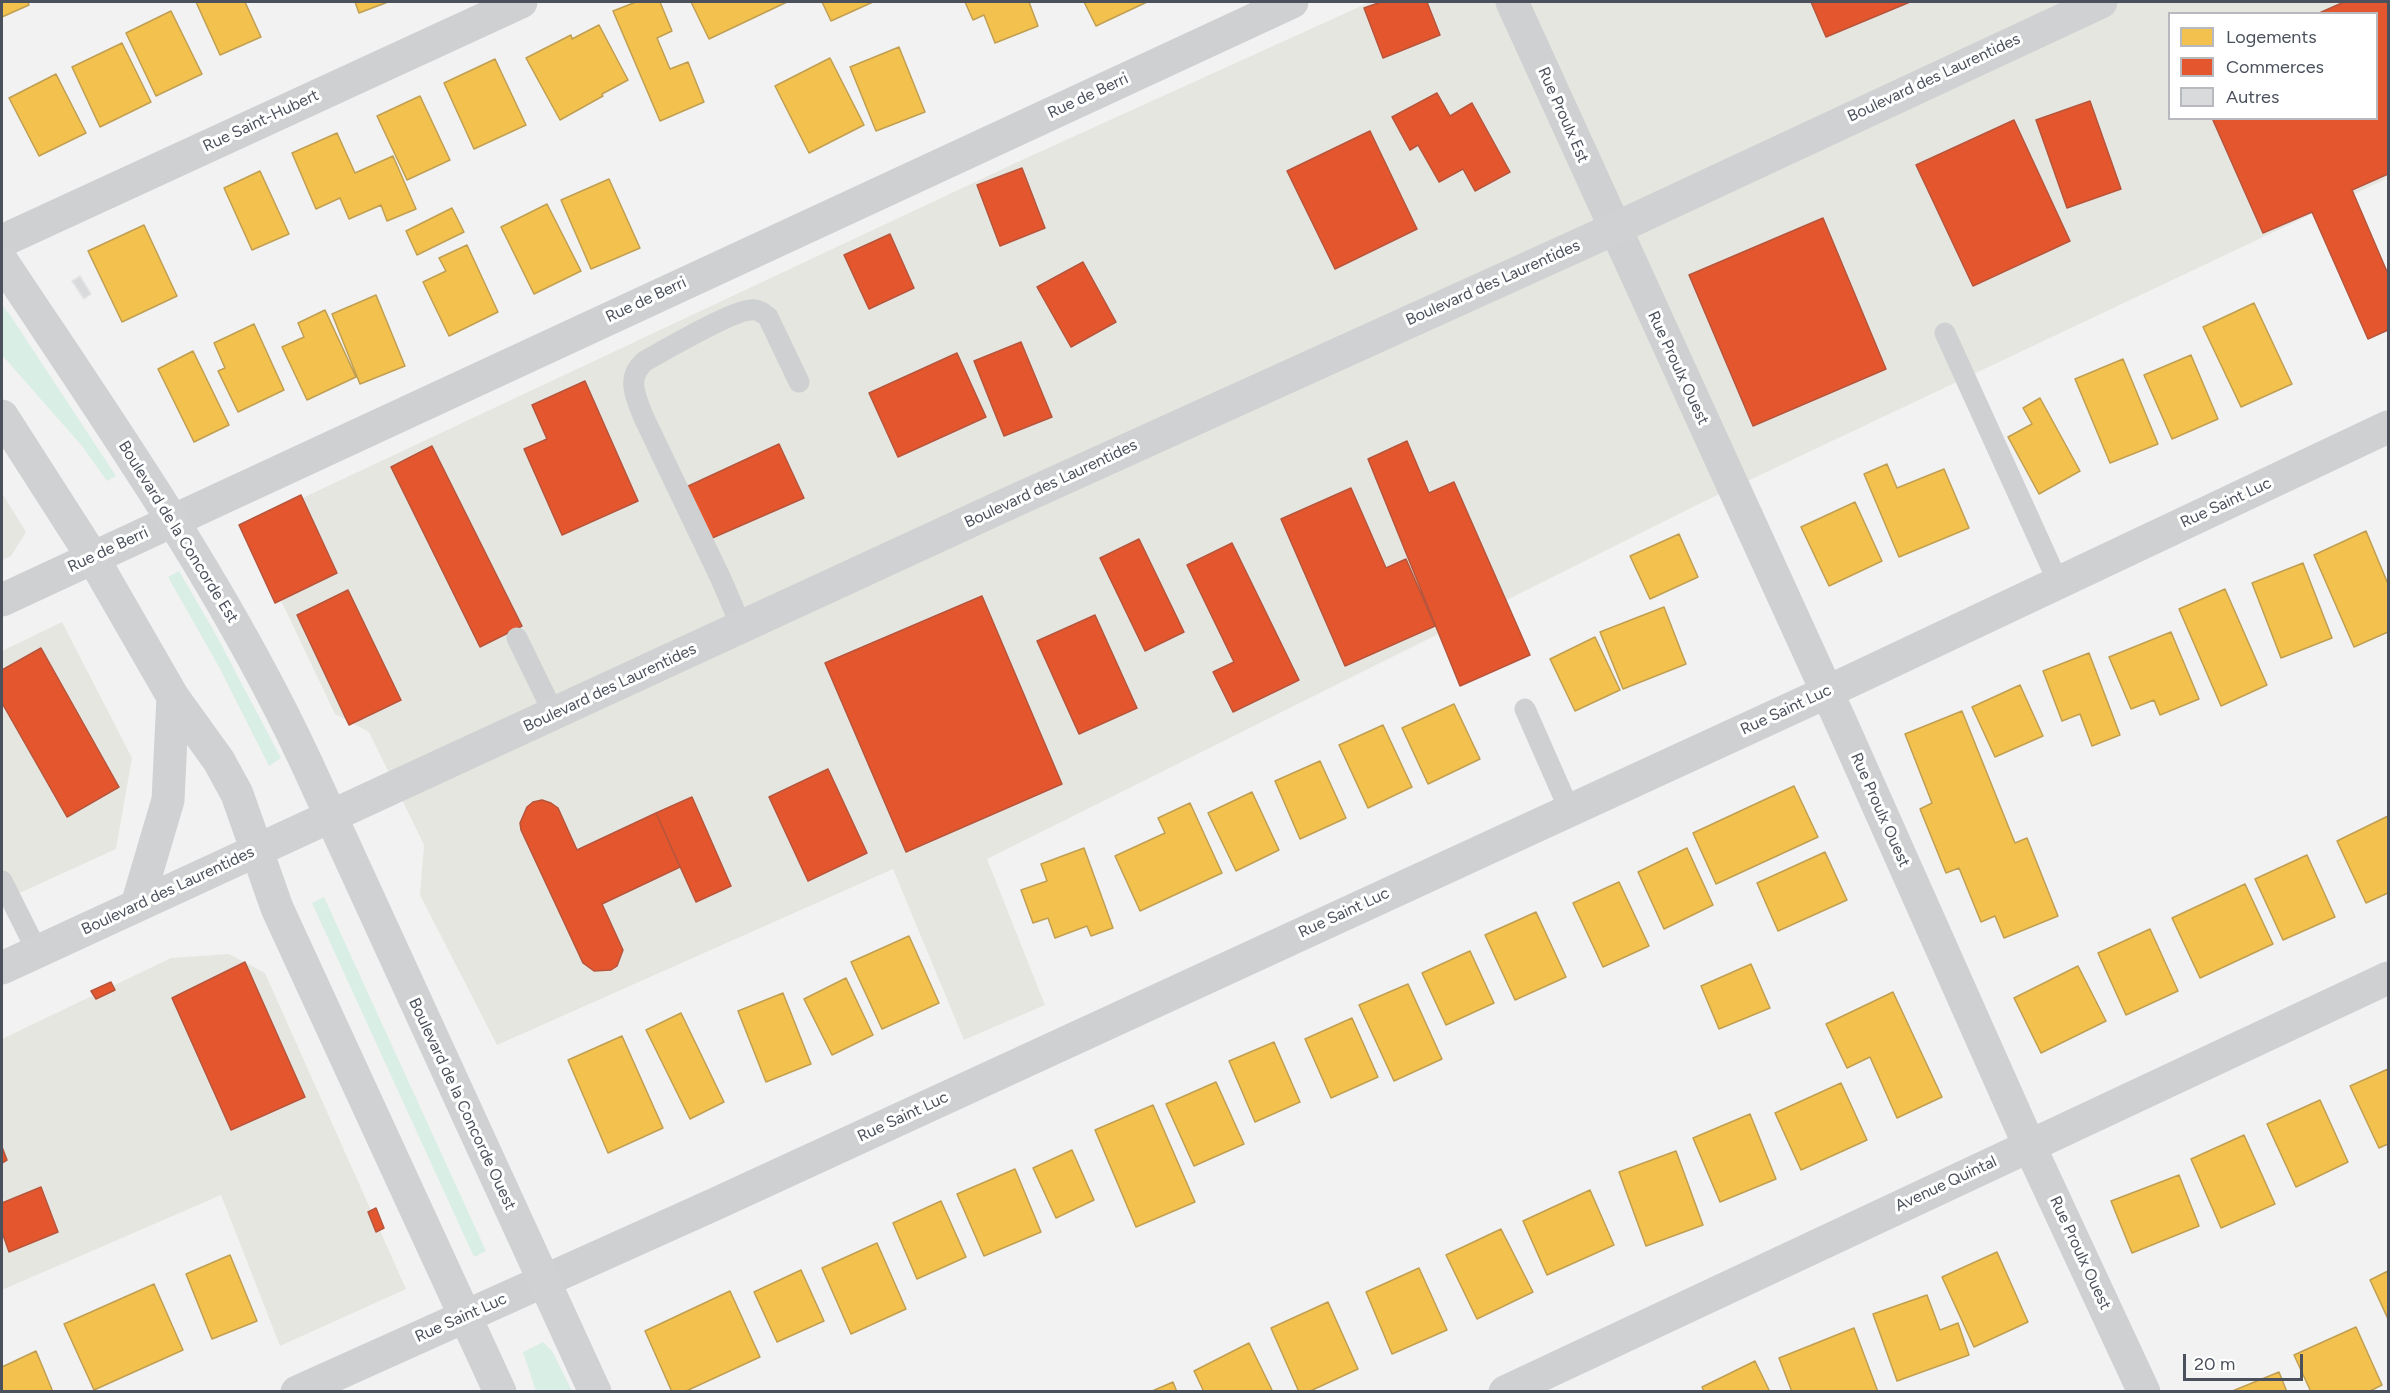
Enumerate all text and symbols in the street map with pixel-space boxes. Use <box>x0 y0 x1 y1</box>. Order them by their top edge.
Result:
legend <box>2168 12 2378 120</box>
text: Logements <box>2226 26 2317 48</box>
street label: Boulevard des Laurentides <box>1845 29 2023 127</box>
text: Commerces <box>2226 56 2324 78</box>
street label: Rue Proulx Est <box>1533 64 1593 166</box>
street label: Rue de Berri <box>1045 69 1131 123</box>
street label: Rue Saint-Hubert <box>200 86 322 156</box>
text: Autres <box>2226 86 2279 108</box>
street label: Boulevard des Laurentides <box>1403 236 1583 330</box>
street label: Rue de Berri <box>603 273 689 327</box>
street label: Rue Proulx Ouest <box>1643 308 1713 428</box>
street label: Boulevard des Laurentides <box>962 435 1140 533</box>
street label: Boulevard de la Concorde Est <box>114 437 242 627</box>
street label: Rue Saint Luc <box>2177 474 2275 532</box>
street label: Rue de Berri <box>65 523 151 577</box>
street label: Boulevard des Laurentides <box>521 639 699 737</box>
street label: Rue Saint Luc <box>1737 681 1835 739</box>
street label: Rue Proulx Ouest <box>1846 750 1914 870</box>
street label: Boulevard des Laurentides <box>79 842 257 940</box>
street label: Rue Saint Luc <box>1295 884 1393 942</box>
street label: Boulevard de la Concorde Ouest <box>404 995 520 1213</box>
street label: Rue Saint Luc <box>854 1088 952 1146</box>
street label: Avenue Quintal <box>1892 1152 2000 1216</box>
street label: Rue Proulx Ouest <box>2045 1193 2115 1313</box>
street label: Rue Saint Luc <box>412 1289 510 1347</box>
scale bar <box>2186 1342 2306 1380</box>
text: 20 m <box>2194 1353 2235 1375</box>

